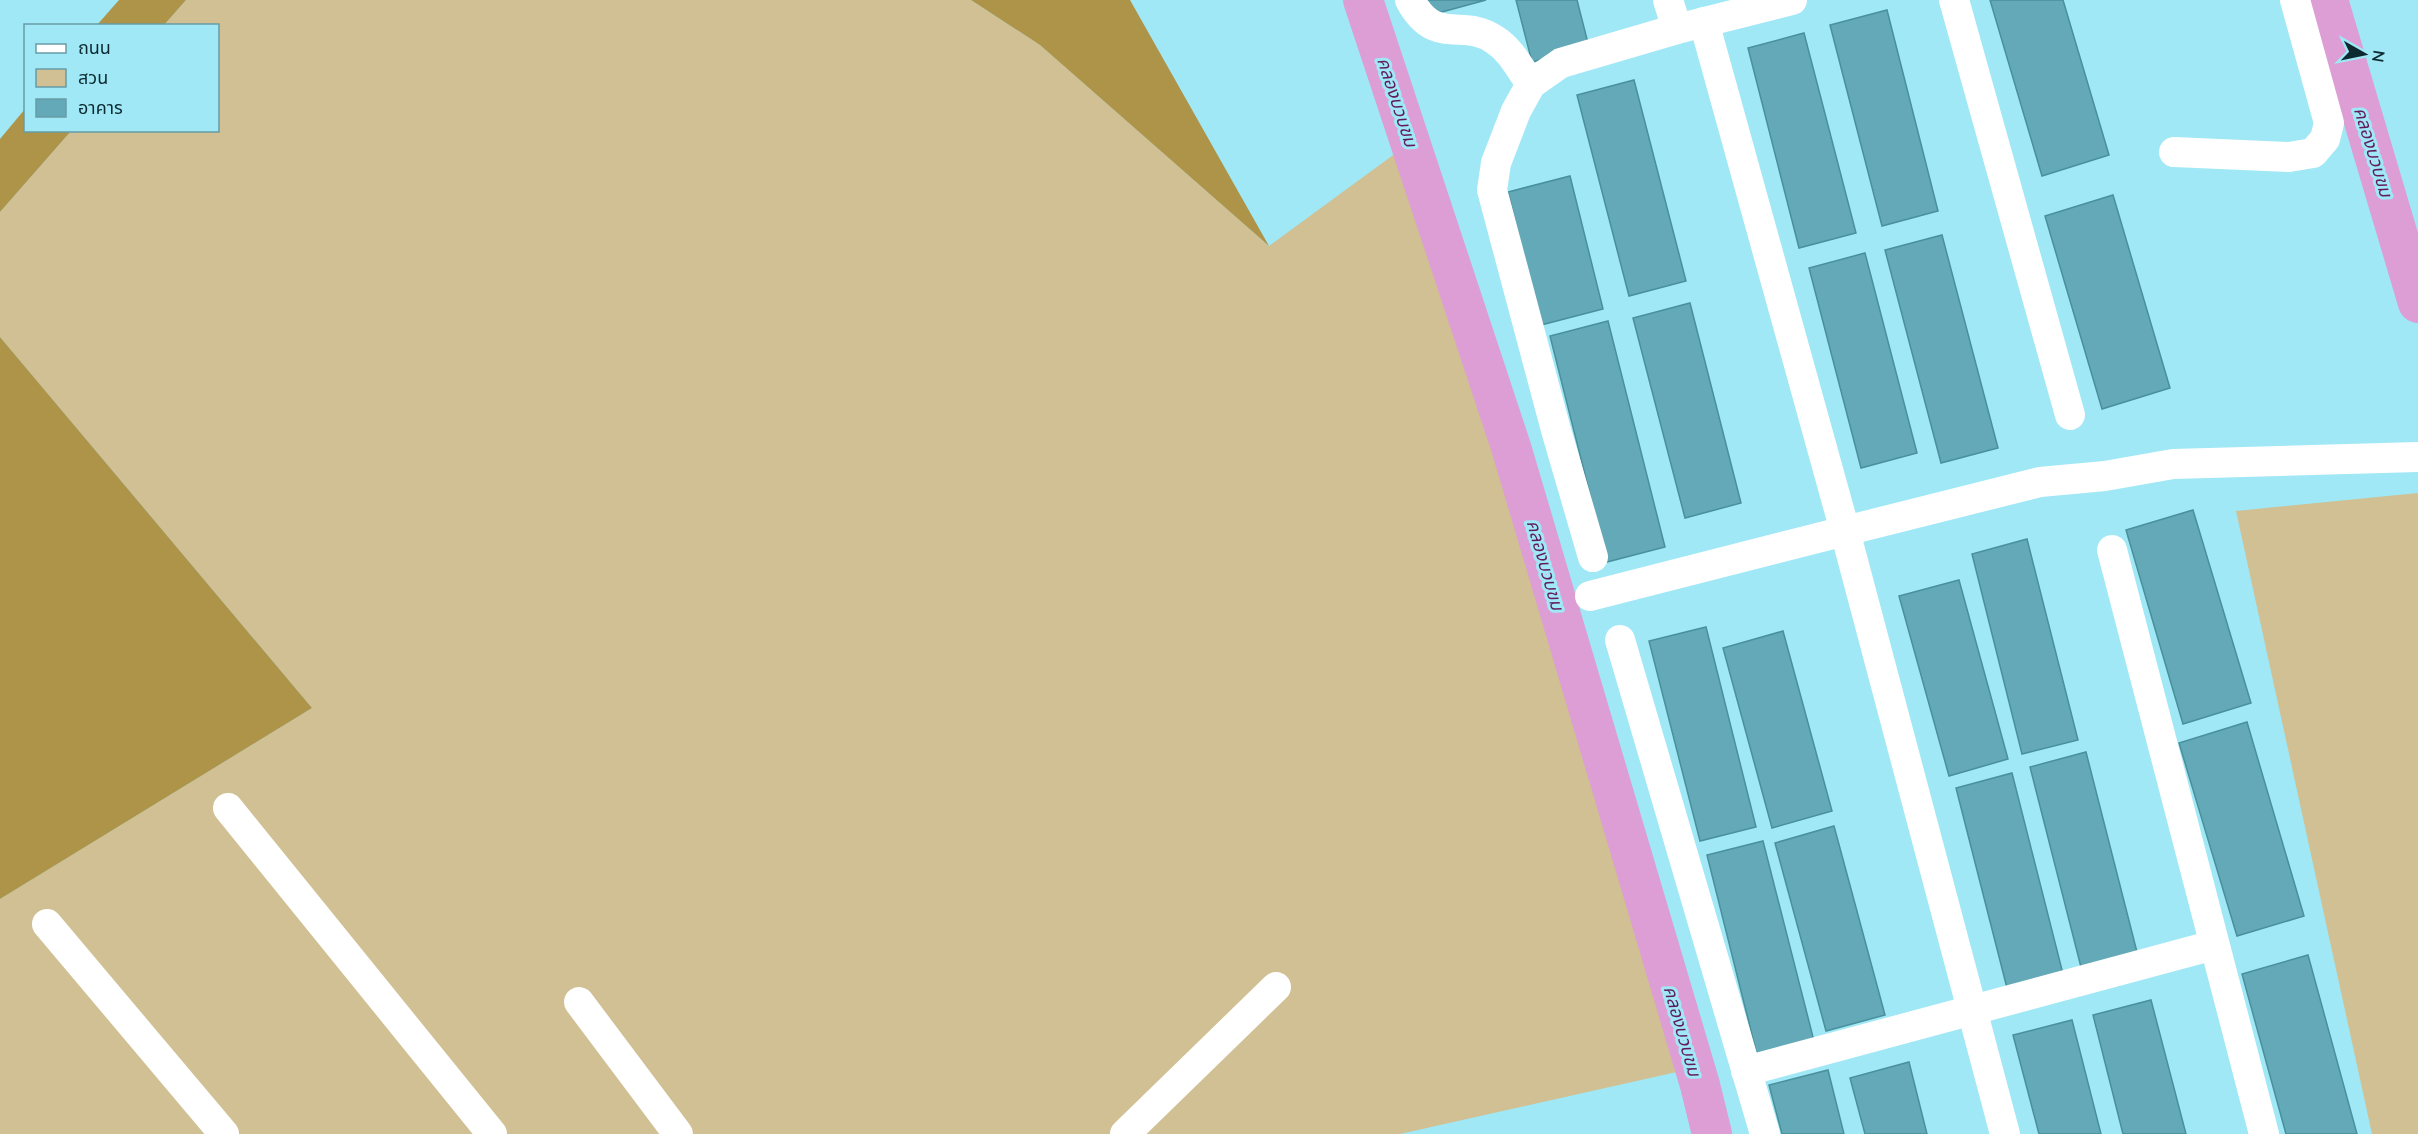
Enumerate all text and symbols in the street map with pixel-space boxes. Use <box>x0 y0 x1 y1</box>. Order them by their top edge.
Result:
legend <box>24 24 219 132</box>
north arrow <box>2334 24 2394 84</box>
text: ถนน <box>78 36 111 60</box>
text: N <box>2366 49 2390 64</box>
water label: คลองบวบขม <box>1371 54 1423 152</box>
text: สวน <box>78 66 108 90</box>
text: อาคาร <box>78 96 123 120</box>
water label: คลองบวบขม <box>2348 104 2399 202</box>
water label: คลองบวบขม <box>1521 517 1570 615</box>
water label: คลองบวบขม <box>1658 983 1707 1081</box>

